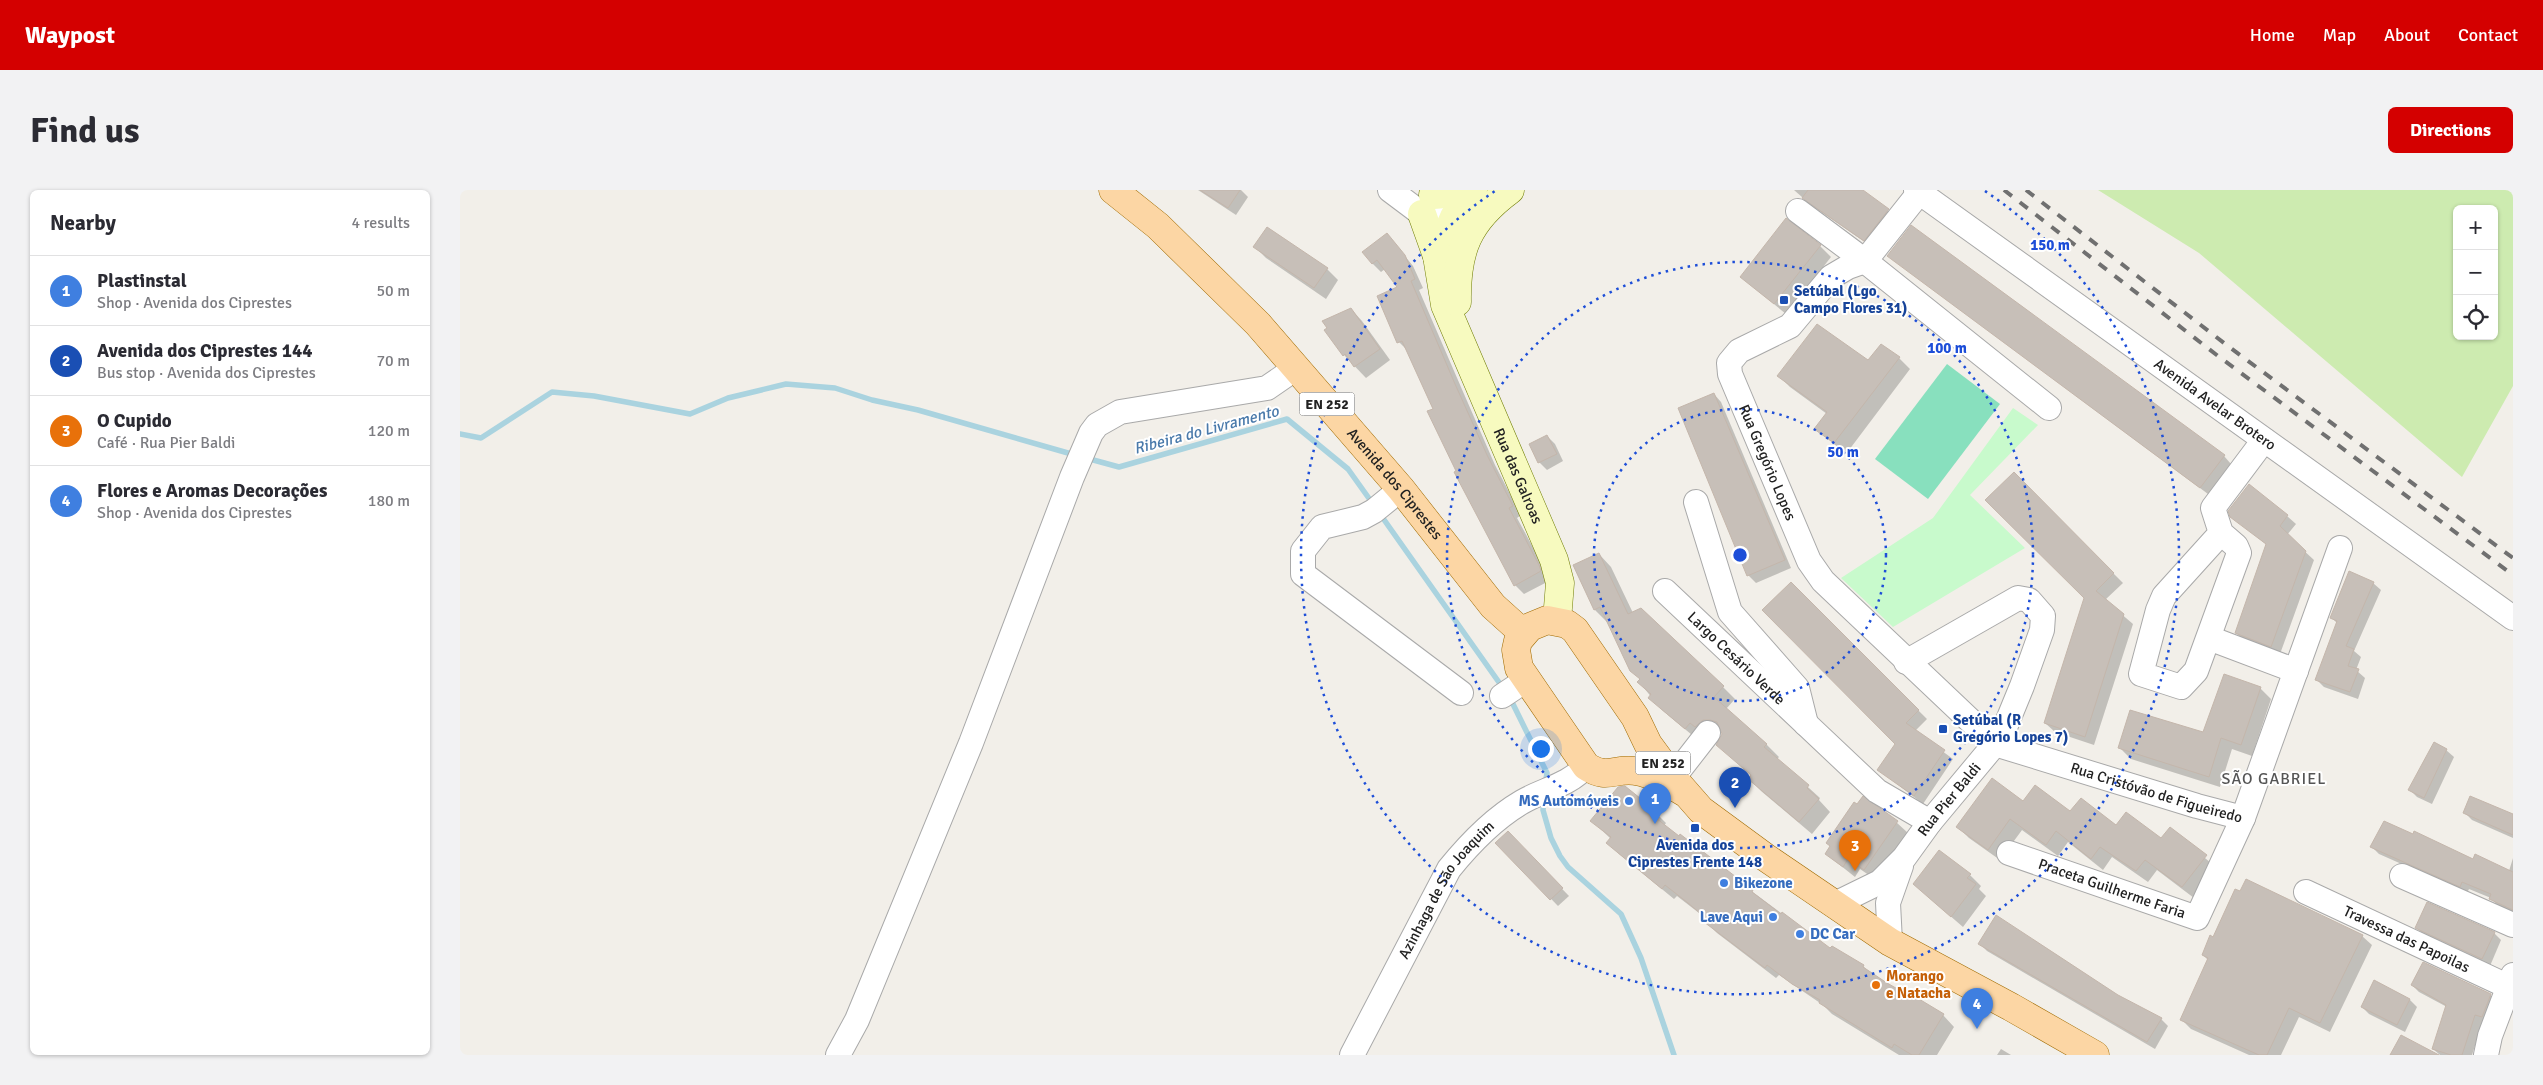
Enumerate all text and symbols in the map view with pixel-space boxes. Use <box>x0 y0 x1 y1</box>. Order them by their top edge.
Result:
text: Waypost <box>25 20 115 50</box>
text: Home <box>2250 24 2295 46</box>
text: Map <box>2323 24 2356 46</box>
text: About <box>2384 24 2430 46</box>
text: Contact <box>2458 24 2518 46</box>
button: Directions <box>2388 107 2513 153</box>
text: Find us <box>30 109 140 152</box>
map controls <box>2453 205 2498 340</box>
button: + <box>2453 205 2498 250</box>
text: Nearby <box>50 210 116 236</box>
text: 4 results <box>351 213 410 233</box>
text: 150 m <box>2030 236 2070 254</box>
button: − <box>2453 250 2498 295</box>
text: Plastinstal <box>97 269 187 293</box>
text: 1 <box>62 281 70 301</box>
text: 50 m <box>376 281 410 301</box>
place label: Setúbal (Lgo Campo Flores 31) <box>1794 282 1908 317</box>
text: Shop · Avenida dos Ciprestes <box>97 293 292 313</box>
marker: Setúbal (Lgo Campo Flores 31) <box>1778 294 1790 306</box>
button: locate <box>2453 295 2498 340</box>
text: Avenida dos Ciprestes 144 <box>97 339 312 363</box>
text: 100 m <box>1927 339 1967 357</box>
text: 2 <box>62 351 70 371</box>
text: 70 m <box>376 351 410 371</box>
street label: Avenida Avelar Brotero <box>2151 355 2280 454</box>
text: Bus stop · Avenida dos Ciprestes <box>97 363 316 383</box>
road number: EN 252 <box>1300 392 1354 415</box>
water label: Ribeira do Livramento <box>1132 401 1282 459</box>
street label: Rua Gregório Lopes <box>1735 402 1800 524</box>
text: O Cupido <box>97 409 172 433</box>
text: 3 <box>62 421 70 441</box>
text: 120 m <box>368 421 410 441</box>
street label: Avenida dos Ciprestes <box>1343 424 1447 543</box>
street label: Rua das Galroas <box>1490 425 1547 527</box>
text: Café · Rua Pier Baldi <box>97 433 235 453</box>
text: 50 m <box>1827 443 1859 461</box>
text: Flores e Aromas Decorações <box>97 479 327 503</box>
text: 4 <box>62 491 70 511</box>
text: 180 m <box>368 491 410 511</box>
text: Shop · Avenida dos Ciprestes <box>97 503 292 523</box>
centre of rings <box>1731 546 1749 564</box>
street label: Largo Cesário Verde <box>1684 608 1789 709</box>
place label: Setúbal (R Gregório Lopes 7) <box>1953 711 2068 746</box>
marker: Setúbal (R Gregório Lopes 7) <box>1937 723 1949 735</box>
your location <box>1528 736 1554 762</box>
road number: EN 252 <box>1636 752 1690 774</box>
street label: Rua Pier Baldi <box>1914 759 1985 840</box>
street label: Rua Cristóvão de Figueiredo <box>2068 759 2245 827</box>
pin: 2 <box>1719 767 1751 808</box>
district label: SÃO GABRIEL <box>2222 769 2326 789</box>
pin: 1 <box>1639 783 1671 824</box>
place label: MS Automóveis <box>1518 792 1619 810</box>
marker: MS Automóveis <box>1623 795 1635 807</box>
street label: Azinhaga de São Joaquim <box>1395 817 1498 962</box>
marker: Avenida dos Ciprestes Frente 148 <box>1689 822 1701 834</box>
pin: 3 <box>1839 830 1871 871</box>
place label: Avenida dos Ciprestes Frente 148 <box>1628 836 1762 871</box>
street label: Praceta Guilherme Faria <box>2036 855 2188 922</box>
place label: Bikezone <box>1734 874 1793 892</box>
marker: Bikezone <box>1718 877 1730 889</box>
street label: Travessa das Papoilas <box>2341 902 2473 976</box>
place label: Lave Aqui <box>1700 908 1763 926</box>
marker: Lave Aqui <box>1767 911 1779 923</box>
place label: DC Car <box>1810 925 1855 943</box>
marker: DC Car <box>1794 928 1806 940</box>
place label: Morango e Natacha <box>1886 967 1951 1002</box>
marker: Morango e Natacha <box>1870 979 1882 991</box>
pin: 4 <box>1961 988 1993 1029</box>

